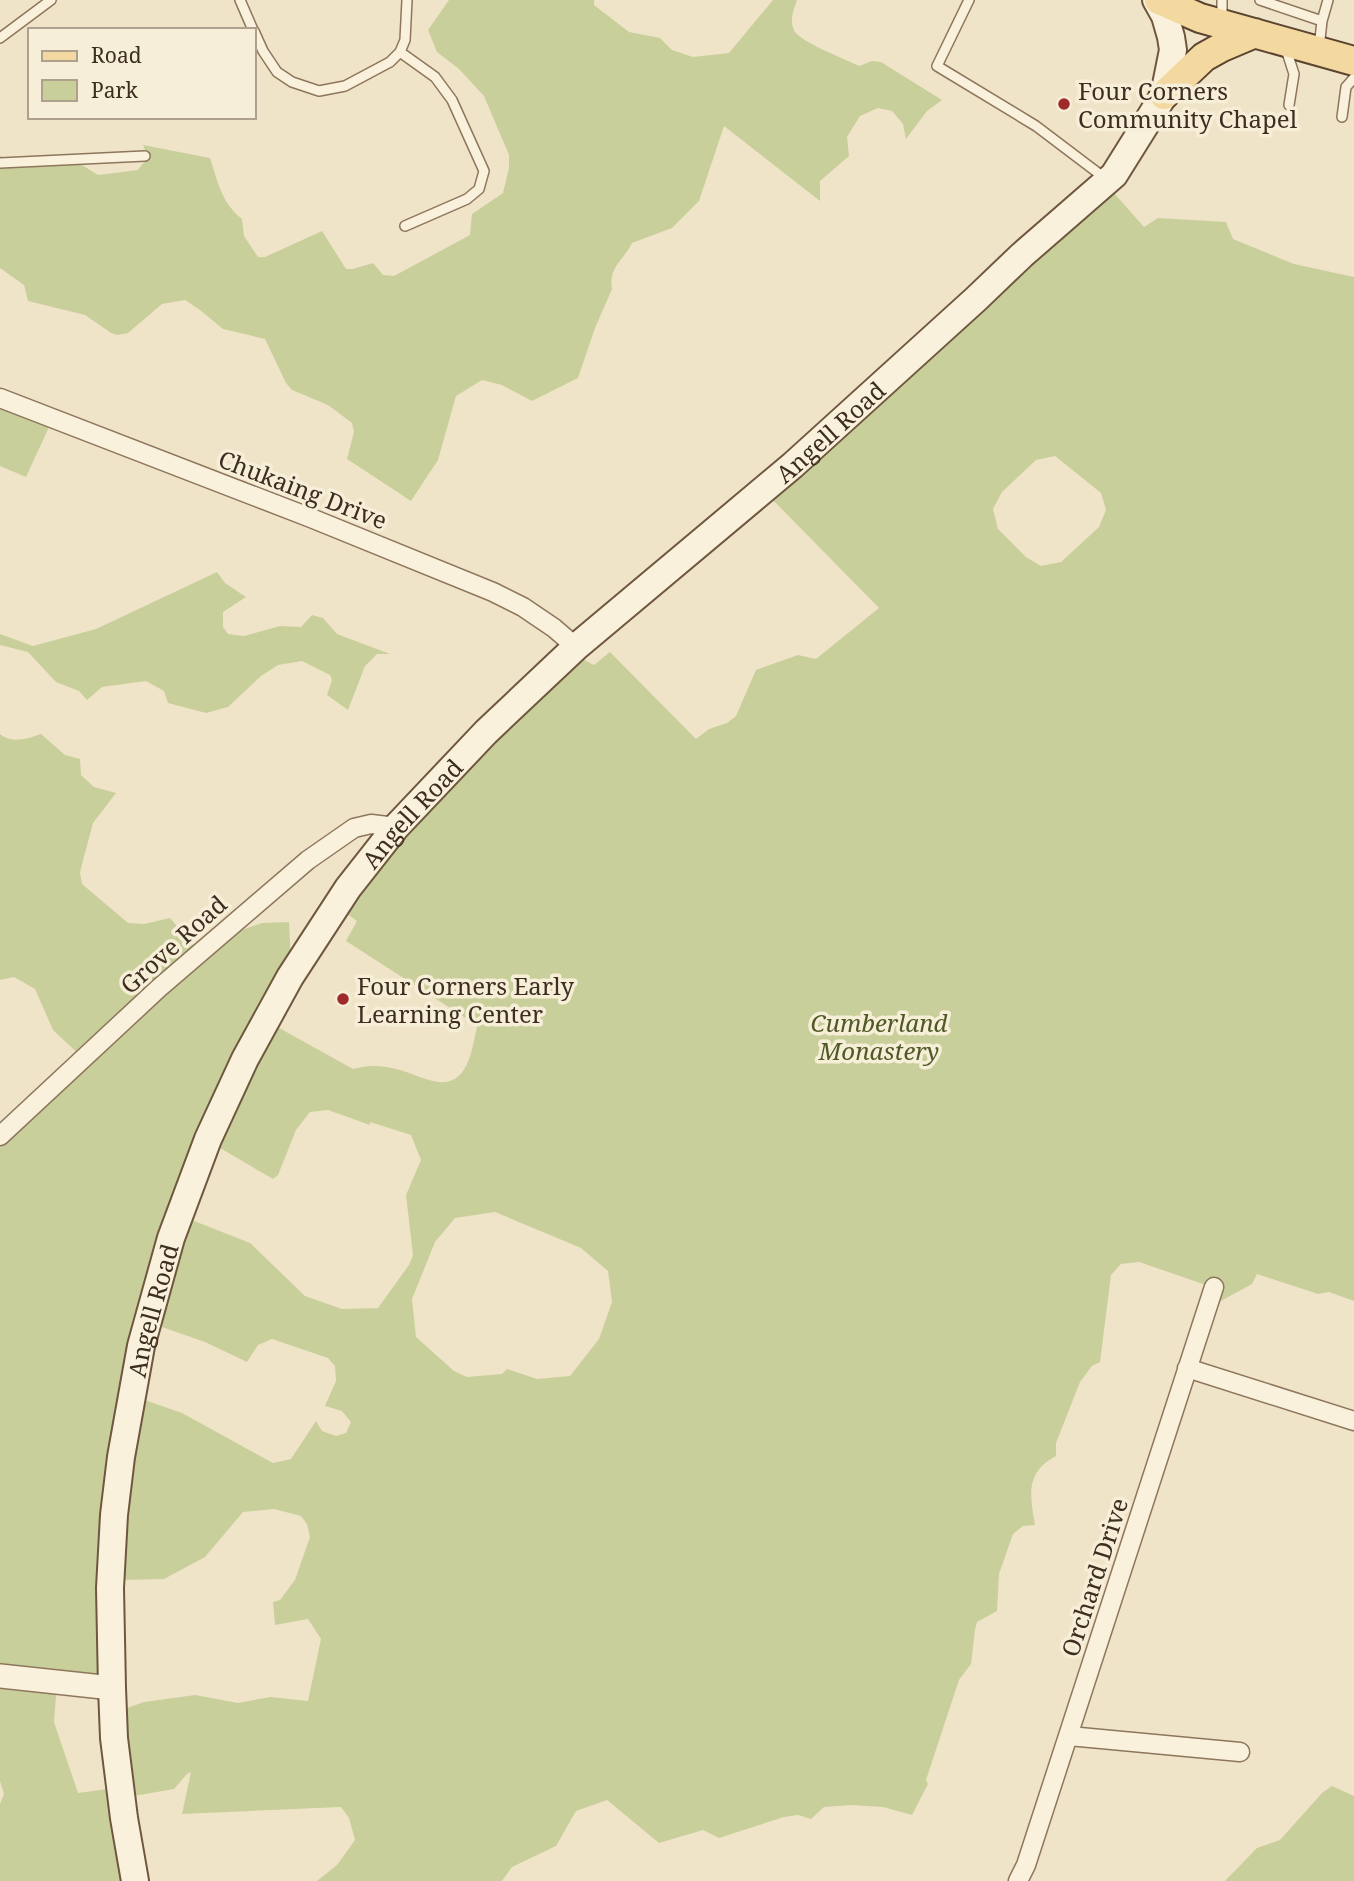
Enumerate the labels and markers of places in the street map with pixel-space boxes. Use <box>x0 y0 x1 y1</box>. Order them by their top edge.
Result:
place label: Four Corners Community Chapel <box>1078 74 1298 135</box>
marker: Four Corners Community Chapel <box>1056 96 1072 112</box>
place label: Four Corners Early Learning Center <box>357 969 575 1030</box>
marker: Four Corners Early Learning Center <box>335 991 351 1007</box>

